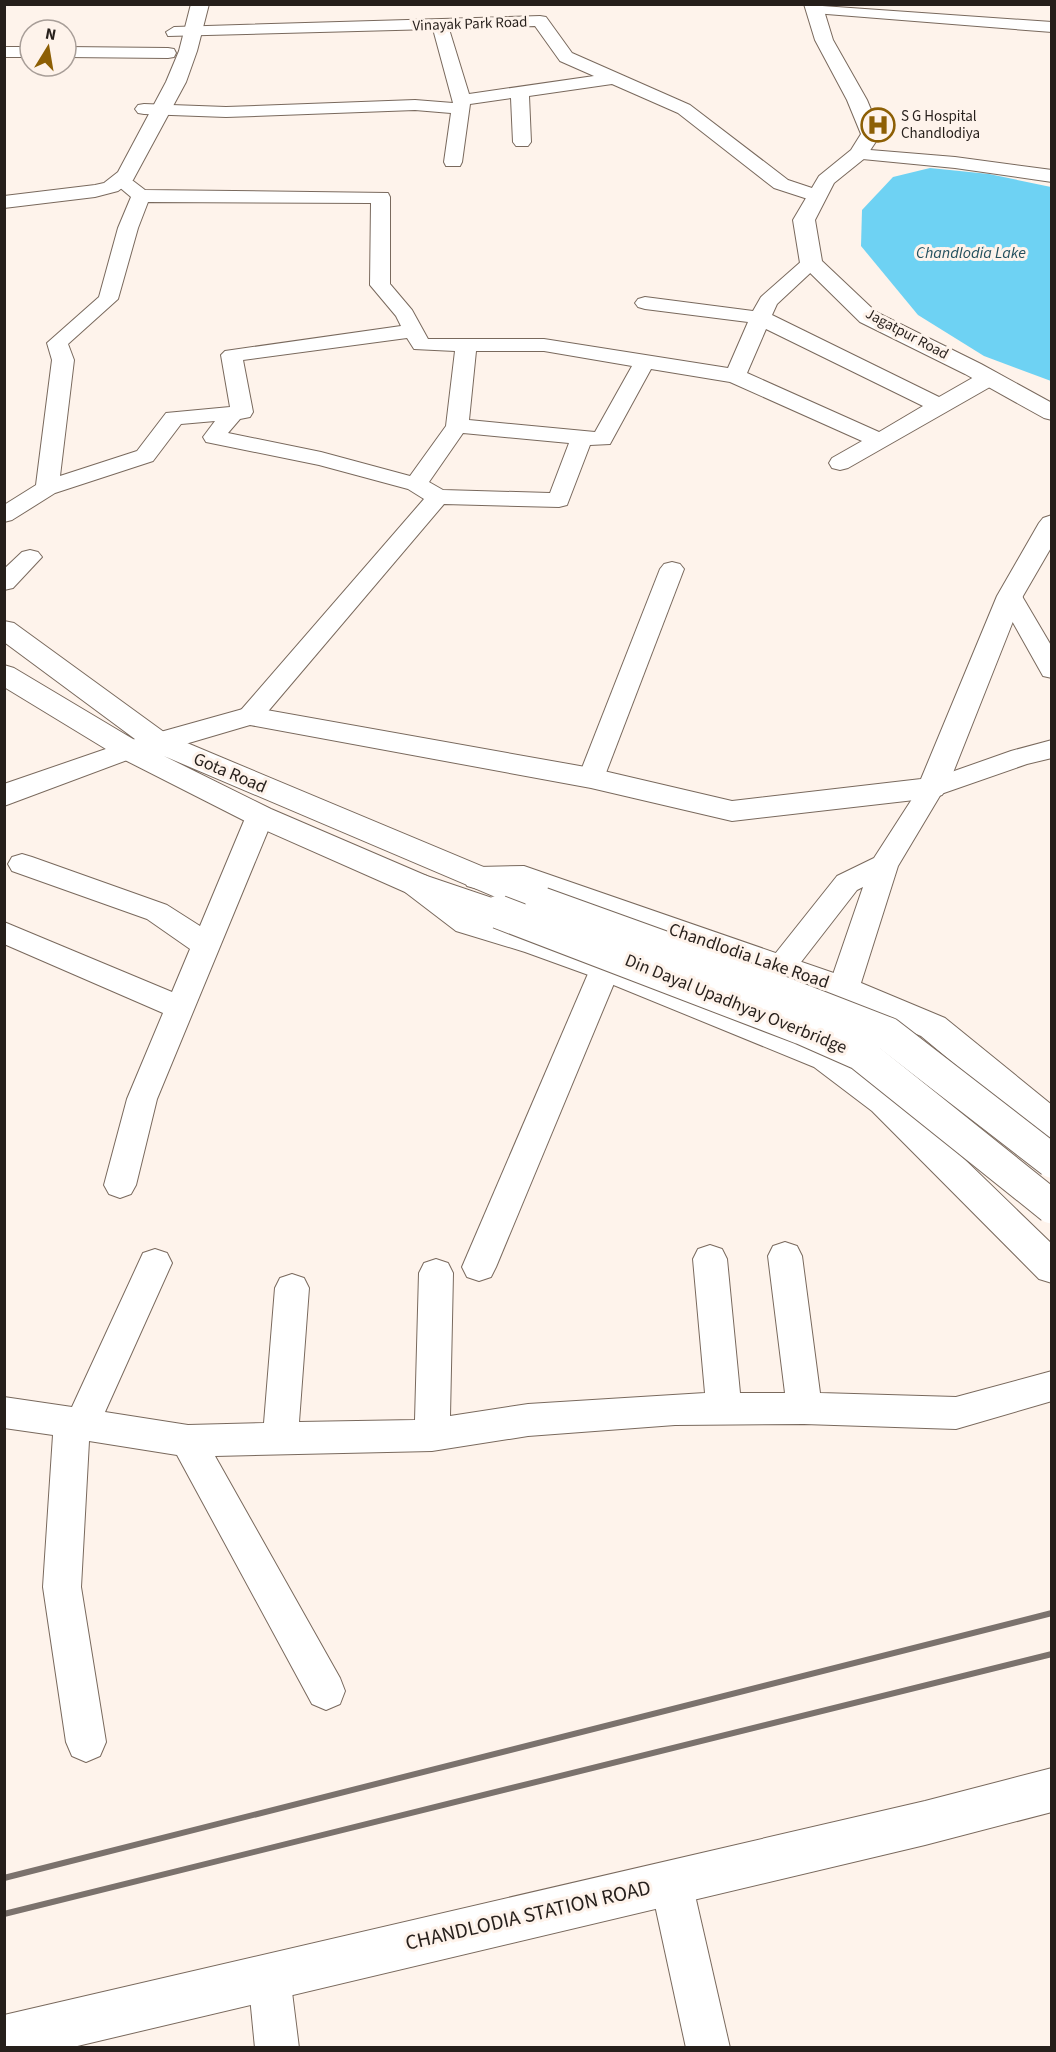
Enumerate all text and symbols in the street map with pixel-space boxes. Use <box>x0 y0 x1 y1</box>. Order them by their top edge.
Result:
street label: Vinayak Park Road <box>412 11 528 37</box>
north arrow <box>18 18 78 78</box>
text: N <box>43 22 58 46</box>
place label: S G Hospital Chandlodiya <box>901 106 980 144</box>
hospital icon: S G Hospital Chandlodiya <box>860 107 896 143</box>
water label: Chandlodia Lake <box>916 242 1026 264</box>
street label: Jagatpur Road <box>862 303 952 365</box>
street label: Gota Road <box>189 746 271 800</box>
street label: Chandlodia Lake Road <box>666 917 832 995</box>
street label: Din Dayal Upadhyay Overbridge <box>621 948 851 1060</box>
street label: CHANDLODIA STATION ROAD <box>402 1872 654 1958</box>

